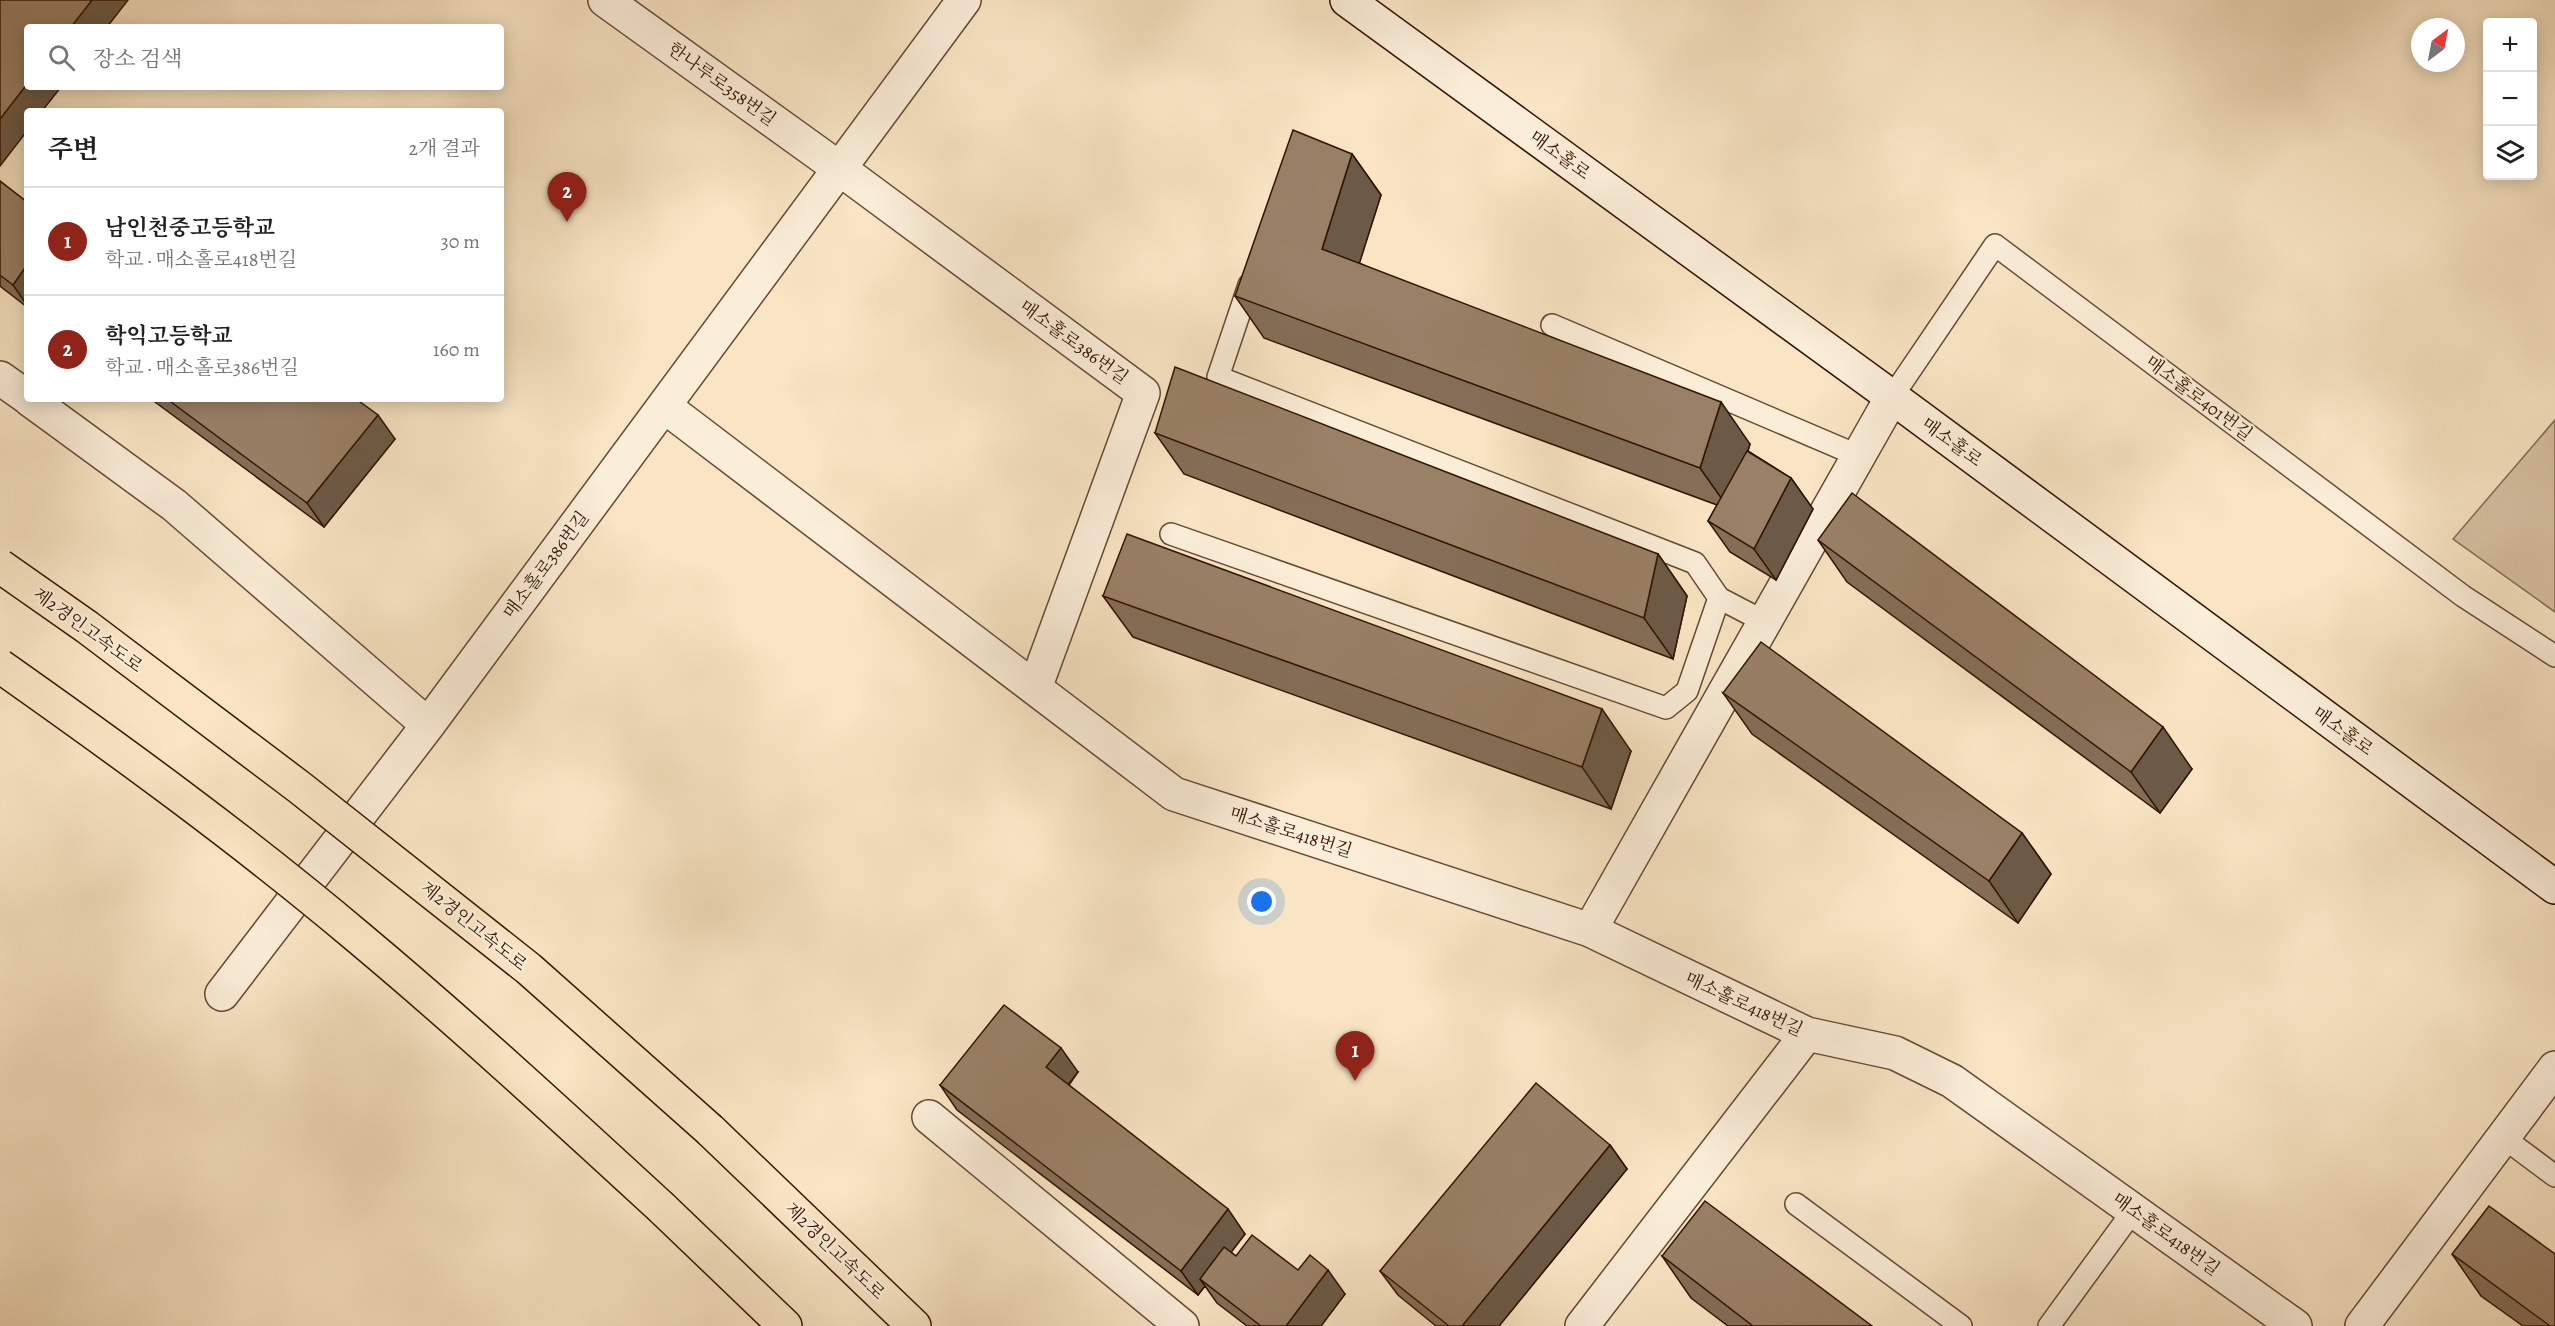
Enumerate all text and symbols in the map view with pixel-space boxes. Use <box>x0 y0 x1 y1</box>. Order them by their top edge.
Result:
north arrow <box>2411 18 2465 72</box>
map controls <box>2483 18 2537 180</box>
button: + <box>2483 18 2537 72</box>
search box <box>24 24 504 90</box>
street label: 한나루로358번길 <box>663 37 781 131</box>
icon: search <box>45 41 78 74</box>
text: 장소 검색 <box>93 44 182 74</box>
button: − <box>2483 72 2537 126</box>
street label: 매소홀로 <box>1525 125 1595 185</box>
button: layers <box>2483 126 2537 180</box>
text: 주변 <box>48 132 98 167</box>
text: 2개 결과 <box>409 135 480 162</box>
pin: 2 <box>548 172 586 222</box>
text: 남인천중고등학교 <box>105 213 275 243</box>
text: 1 <box>64 228 71 255</box>
text: 30 m <box>440 228 480 255</box>
text: 학교 · 매소홀로418번길 <box>105 246 297 273</box>
street label: 매소홀로386번길 <box>1015 294 1133 390</box>
text: 학익고등학교 <box>105 321 233 351</box>
text: 2 <box>63 336 72 363</box>
text: 160 m <box>433 336 480 363</box>
street label: 매소홀로401번길 <box>2141 350 2257 446</box>
text: 학교 · 매소홀로386번길 <box>105 354 299 381</box>
street label: 매소홀로 <box>1917 412 1987 472</box>
street label: 매소홀로386번길 <box>498 506 594 624</box>
street label: 제2경인고속도로 <box>28 582 148 678</box>
street label: 매소홀로 <box>2308 701 2378 761</box>
street label: 매소홀로418번길 <box>1227 801 1355 863</box>
street label: 제2경인고속도로 <box>416 876 532 976</box>
your location <box>1247 887 1276 916</box>
street label: 매소홀로418번길 <box>1681 966 1807 1042</box>
pin: 1 <box>1336 1032 1374 1081</box>
street label: 매소홀로418번길 <box>2107 1187 2225 1281</box>
street label: 제2경인고속도로 <box>780 1197 890 1305</box>

